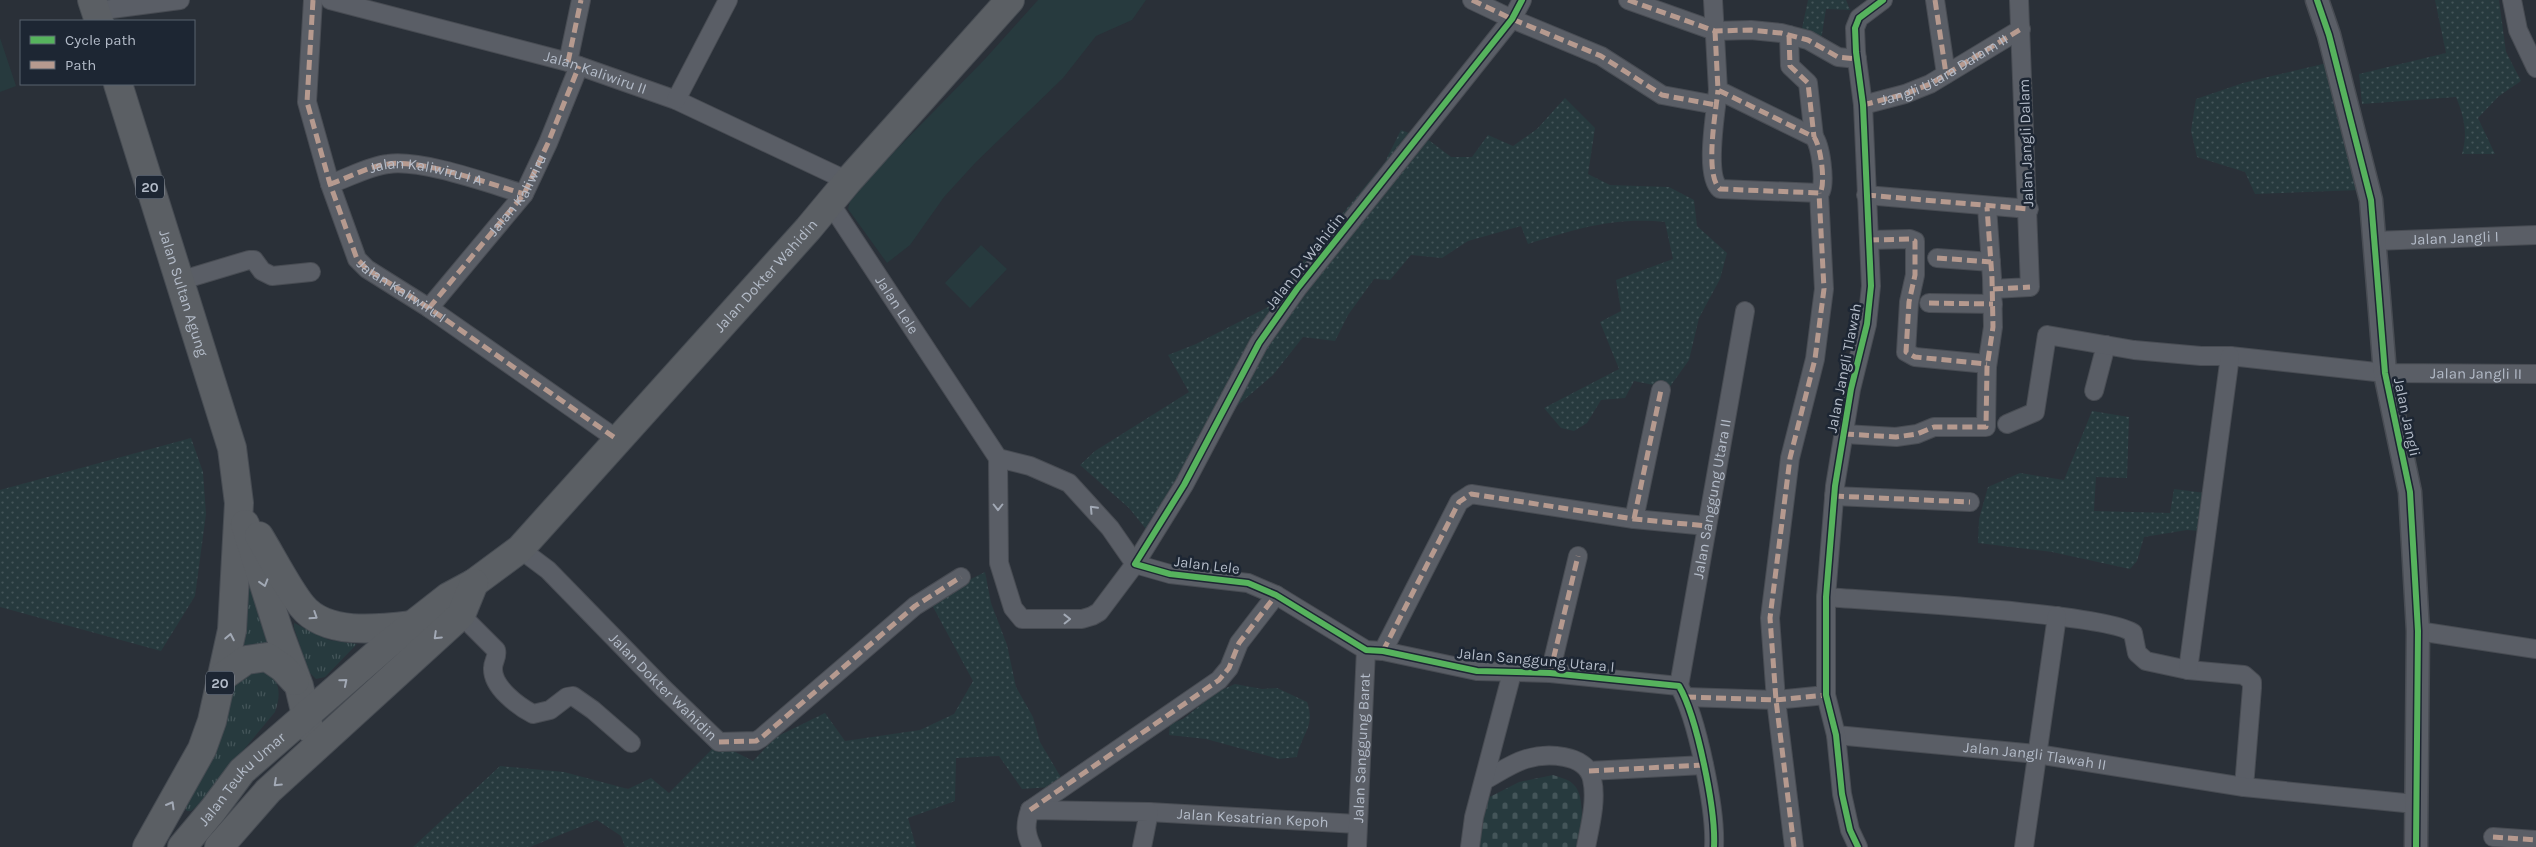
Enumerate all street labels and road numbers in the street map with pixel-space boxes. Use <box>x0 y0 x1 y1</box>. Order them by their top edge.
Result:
street label: Jangli Utara Dalam II <box>1878 30 2011 109</box>
street label: Jalan Kaliwiru II <box>542 47 649 98</box>
street label: Jalan Jangli Dalam <box>2015 79 2037 207</box>
street label: Jalan Kaliwiru <box>484 151 551 240</box>
street label: Jalan Kaliwiru I A <box>367 154 485 190</box>
road number: 20 <box>136 176 164 198</box>
street label: Jalan Dr. Wahidin <box>1262 209 1348 313</box>
street label: Jalan Dokter Wahidin <box>711 216 821 336</box>
street label: Jalan Sultan Agung <box>155 227 212 359</box>
street label: Jalan Jangli I <box>2411 227 2499 249</box>
street label: Jalan Kaliwiru I <box>353 255 450 326</box>
street label: Jalan Lele <box>871 272 923 337</box>
street label: Jalan Jangli Tlawah <box>1823 302 1865 434</box>
street label: Jalan Jangli II <box>2430 364 2522 383</box>
street label: Jalan Jangli <box>2390 376 2424 458</box>
street label: Jalan Sanggung Utara II <box>1689 417 1735 580</box>
street label: Jalan Lele <box>1173 552 1241 578</box>
street label: Jalan Dokter Wahidin <box>605 629 721 744</box>
street label: Jalan Sanggung Utara I <box>1457 644 1615 676</box>
road number: 20 <box>206 671 234 694</box>
street label: Jalan Sanggung Barat <box>1349 672 1374 823</box>
street label: Jalan Teuku Umar <box>195 728 290 830</box>
street label: Jalan Jangli Tlawah II <box>1963 738 2107 774</box>
street label: Jalan Kesatrian Kepoh <box>1177 805 1329 831</box>

